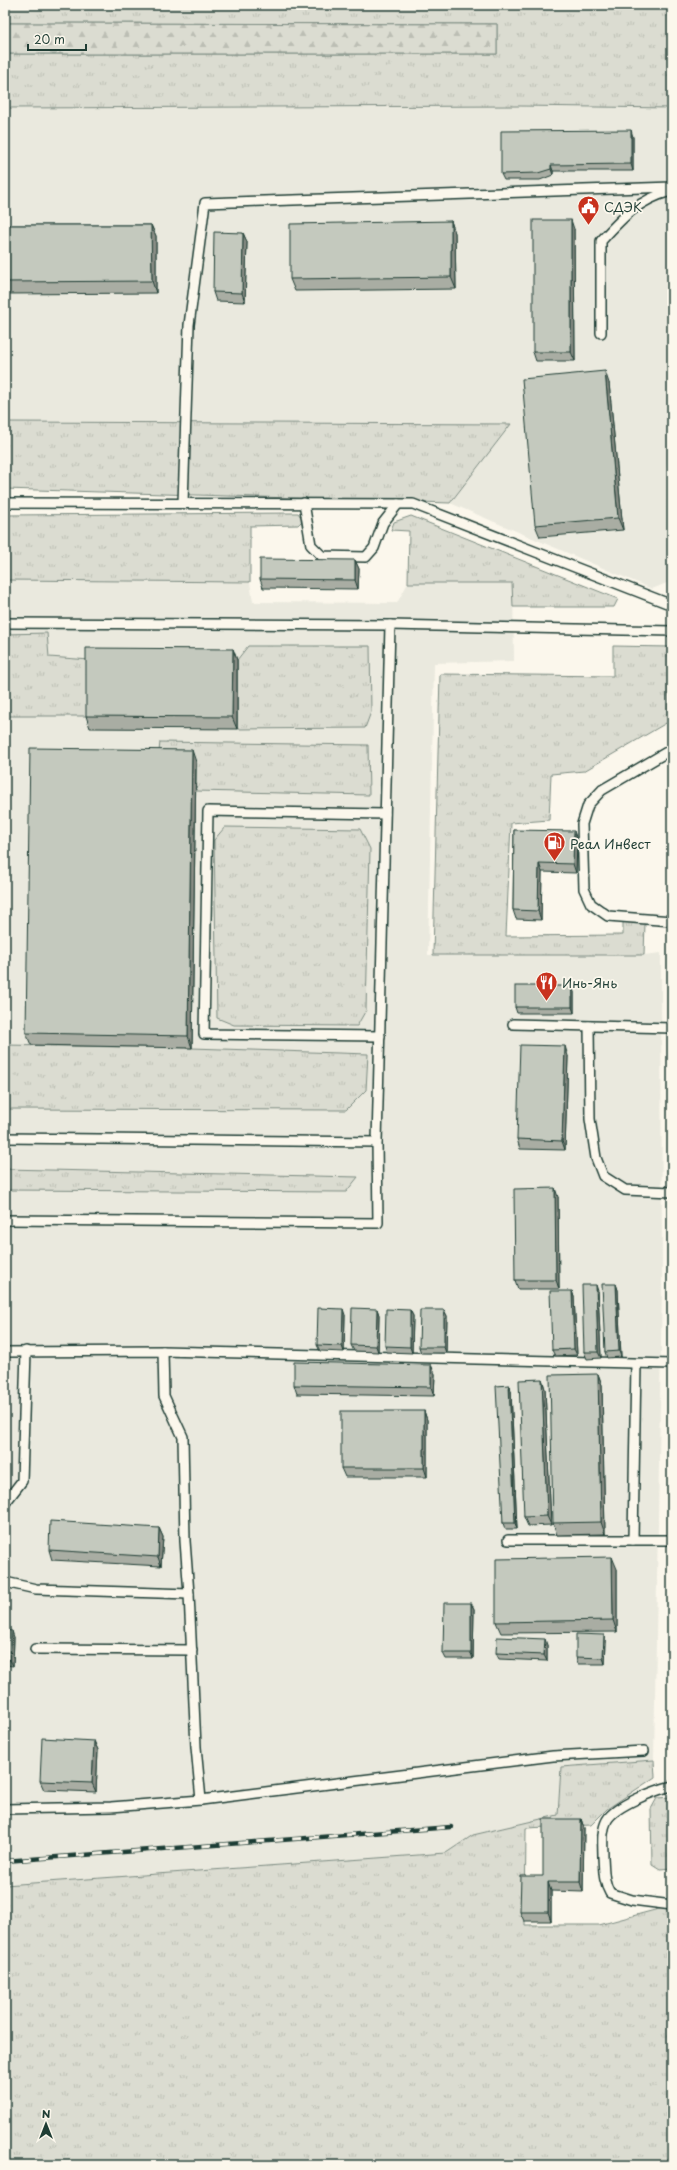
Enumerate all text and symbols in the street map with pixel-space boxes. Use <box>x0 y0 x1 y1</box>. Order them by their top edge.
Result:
scale bar <box>28 26 86 52</box>
text: 20 m <box>34 30 65 48</box>
public building icon: СДЭК <box>575 193 601 226</box>
place label: СДЭК <box>604 197 642 216</box>
fuel station icon: Реал Инвест <box>541 830 567 863</box>
place label: Реал Инвест <box>570 834 651 853</box>
restaurant icon: Инь-Янь <box>533 969 559 1002</box>
place label: Инь-Янь <box>562 973 617 992</box>
north arrow <box>26 2104 66 2144</box>
text: N <box>42 2105 51 2122</box>

